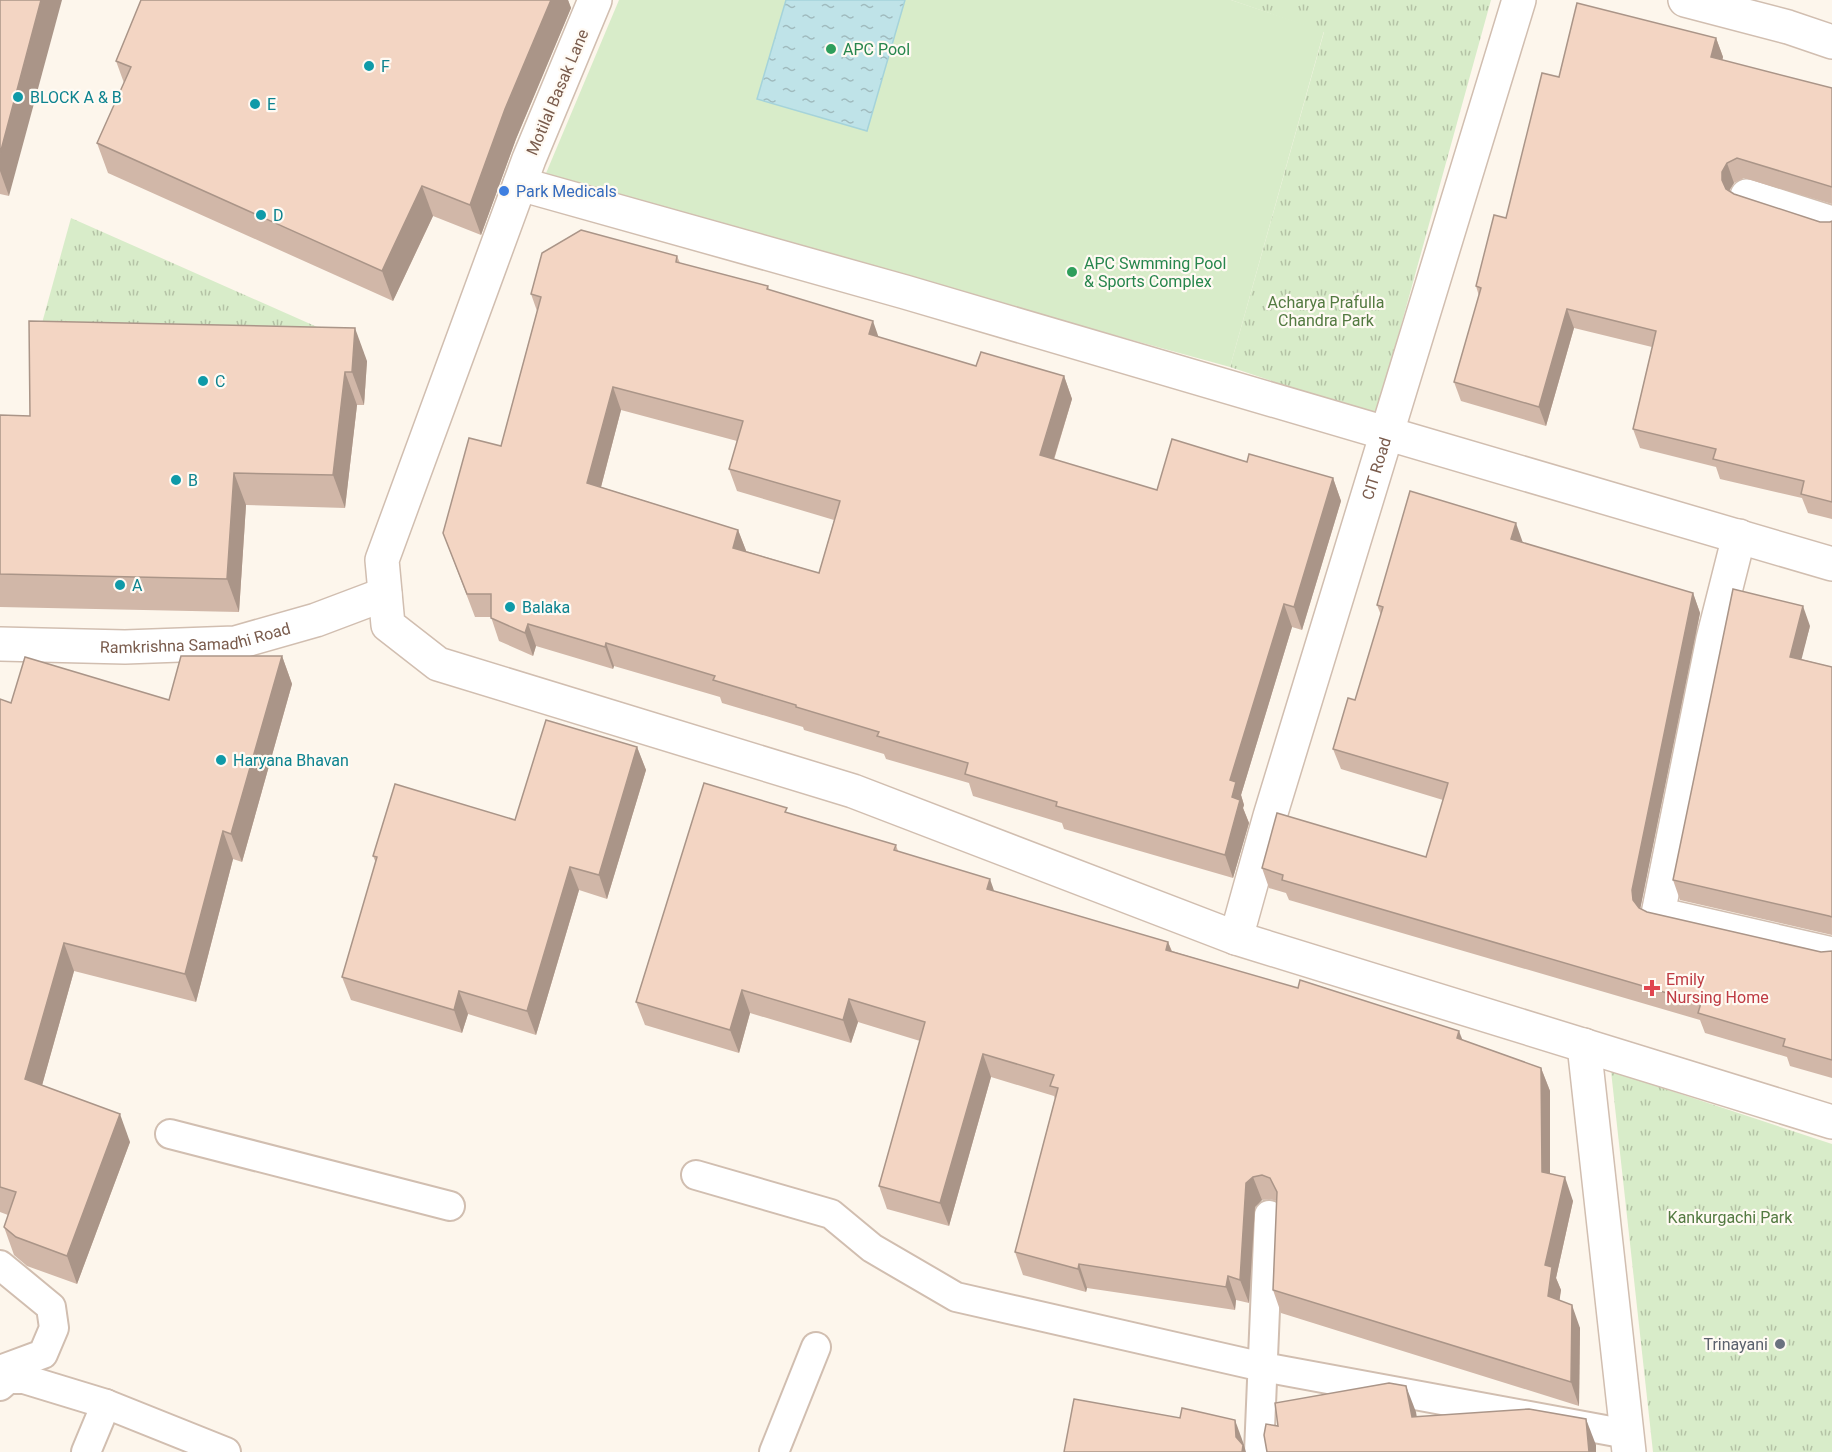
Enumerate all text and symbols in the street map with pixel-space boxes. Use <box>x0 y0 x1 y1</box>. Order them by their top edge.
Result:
street label: Motilal Basak Lane <box>522 26 593 158</box>
place label: APC Pool <box>843 40 910 59</box>
marker: APC Pool <box>824 42 838 56</box>
place label: F <box>381 57 390 76</box>
marker: F <box>362 59 376 73</box>
place label: BLOCK A & B <box>30 88 122 107</box>
marker: BLOCK A & B <box>11 90 25 104</box>
place label: E <box>267 95 276 114</box>
marker: E <box>248 97 262 111</box>
place label: Park Medicals <box>516 182 617 201</box>
marker: Park Medicals <box>497 184 511 198</box>
place label: D <box>273 206 284 225</box>
marker: D <box>254 208 268 222</box>
place label: APC Swmming Pool & Sports Complex <box>1084 254 1226 291</box>
marker: APC Swmming Pool & Sports Complex <box>1065 265 1079 279</box>
park label: Acharya Prafulla Chandra Park <box>1268 293 1384 330</box>
place label: C <box>215 372 225 391</box>
marker: C <box>196 374 210 388</box>
street label: CIT Road <box>1358 435 1395 502</box>
place label: B <box>188 471 198 490</box>
marker: B <box>169 473 183 487</box>
place label: A <box>132 576 143 595</box>
marker: A <box>113 578 127 592</box>
place label: Balaka <box>522 598 570 617</box>
marker: Balaka <box>503 600 517 614</box>
street label: Ramkrishna Samadhi Road <box>100 619 292 657</box>
place label: Haryana Bhavan <box>233 751 349 770</box>
marker: Haryana Bhavan <box>214 753 228 767</box>
place label: Emily Nursing Home <box>1666 970 1769 1007</box>
marker: Emily Nursing Home <box>1643 979 1661 997</box>
park label: Kankurgachi Park <box>1668 1208 1793 1227</box>
place label: Trinayani <box>1703 1335 1768 1354</box>
marker: Trinayani <box>1773 1337 1787 1351</box>

